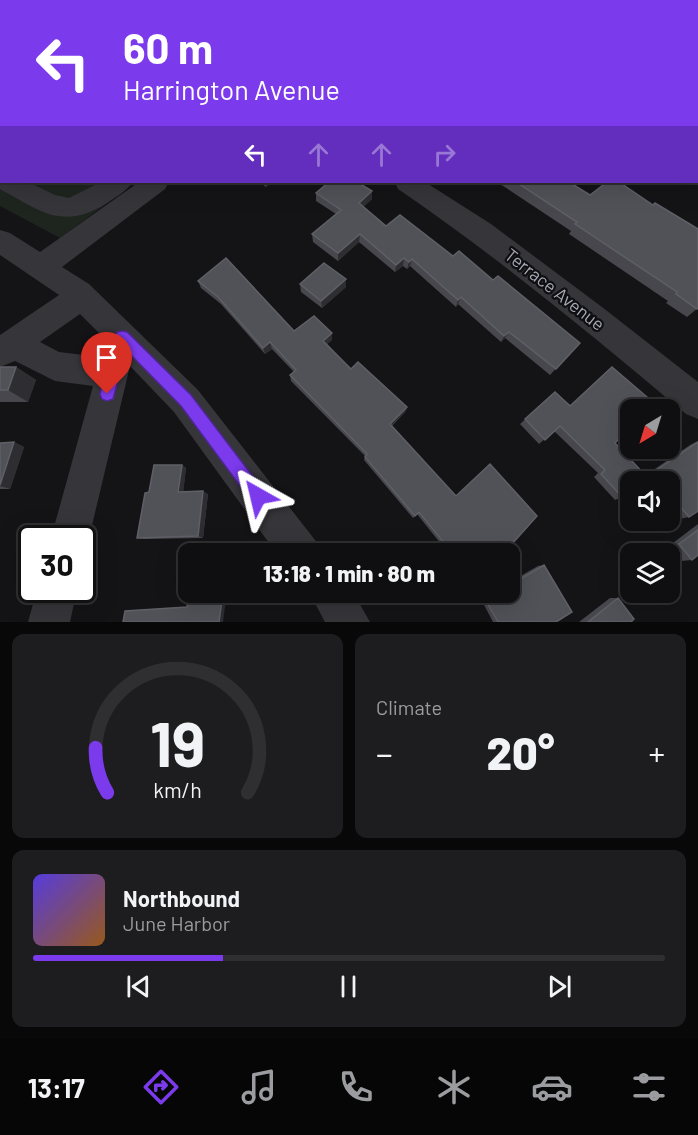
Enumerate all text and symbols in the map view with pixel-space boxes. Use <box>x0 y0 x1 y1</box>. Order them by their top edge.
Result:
text: 60 m <box>123 22 213 72</box>
icon: left <box>24 24 102 102</box>
text: Harrington Avenue <box>123 73 340 105</box>
icon: left <box>239 138 272 171</box>
icon: ahead <box>302 138 335 171</box>
icon: ahead <box>365 138 398 171</box>
icon: right <box>428 138 461 171</box>
street label: Terrace Avenue <box>501 243 609 335</box>
pin <box>81 332 132 394</box>
icon: arrive <box>90 341 123 374</box>
north arrow <box>620 399 680 459</box>
map controls <box>620 399 680 603</box>
position arrow <box>226 464 290 528</box>
button: sound <box>620 471 680 531</box>
speed limit sign: 30 <box>18 525 96 603</box>
button: layers <box>620 543 680 603</box>
text: 13:18 · 1 min · 80 m <box>263 560 435 586</box>
text: Climate <box>376 695 442 719</box>
text: 19 <box>150 705 205 779</box>
text: 20° <box>486 725 555 779</box>
text: − <box>376 733 393 773</box>
text: + <box>649 733 665 773</box>
text: km/h <box>153 777 202 802</box>
text: Northbound <box>123 885 240 911</box>
text: June Harbor <box>123 911 230 935</box>
icon: previous <box>122 970 155 1003</box>
icon: pause <box>332 970 365 1003</box>
icon: next <box>543 970 576 1003</box>
icon: directions <box>140 1066 182 1108</box>
icon: music <box>238 1066 280 1108</box>
icon: phone <box>335 1066 377 1108</box>
icon: climate <box>433 1066 475 1108</box>
icon: car <box>531 1066 573 1108</box>
icon: filters <box>628 1066 670 1108</box>
text: 13:17 <box>28 1071 85 1103</box>

